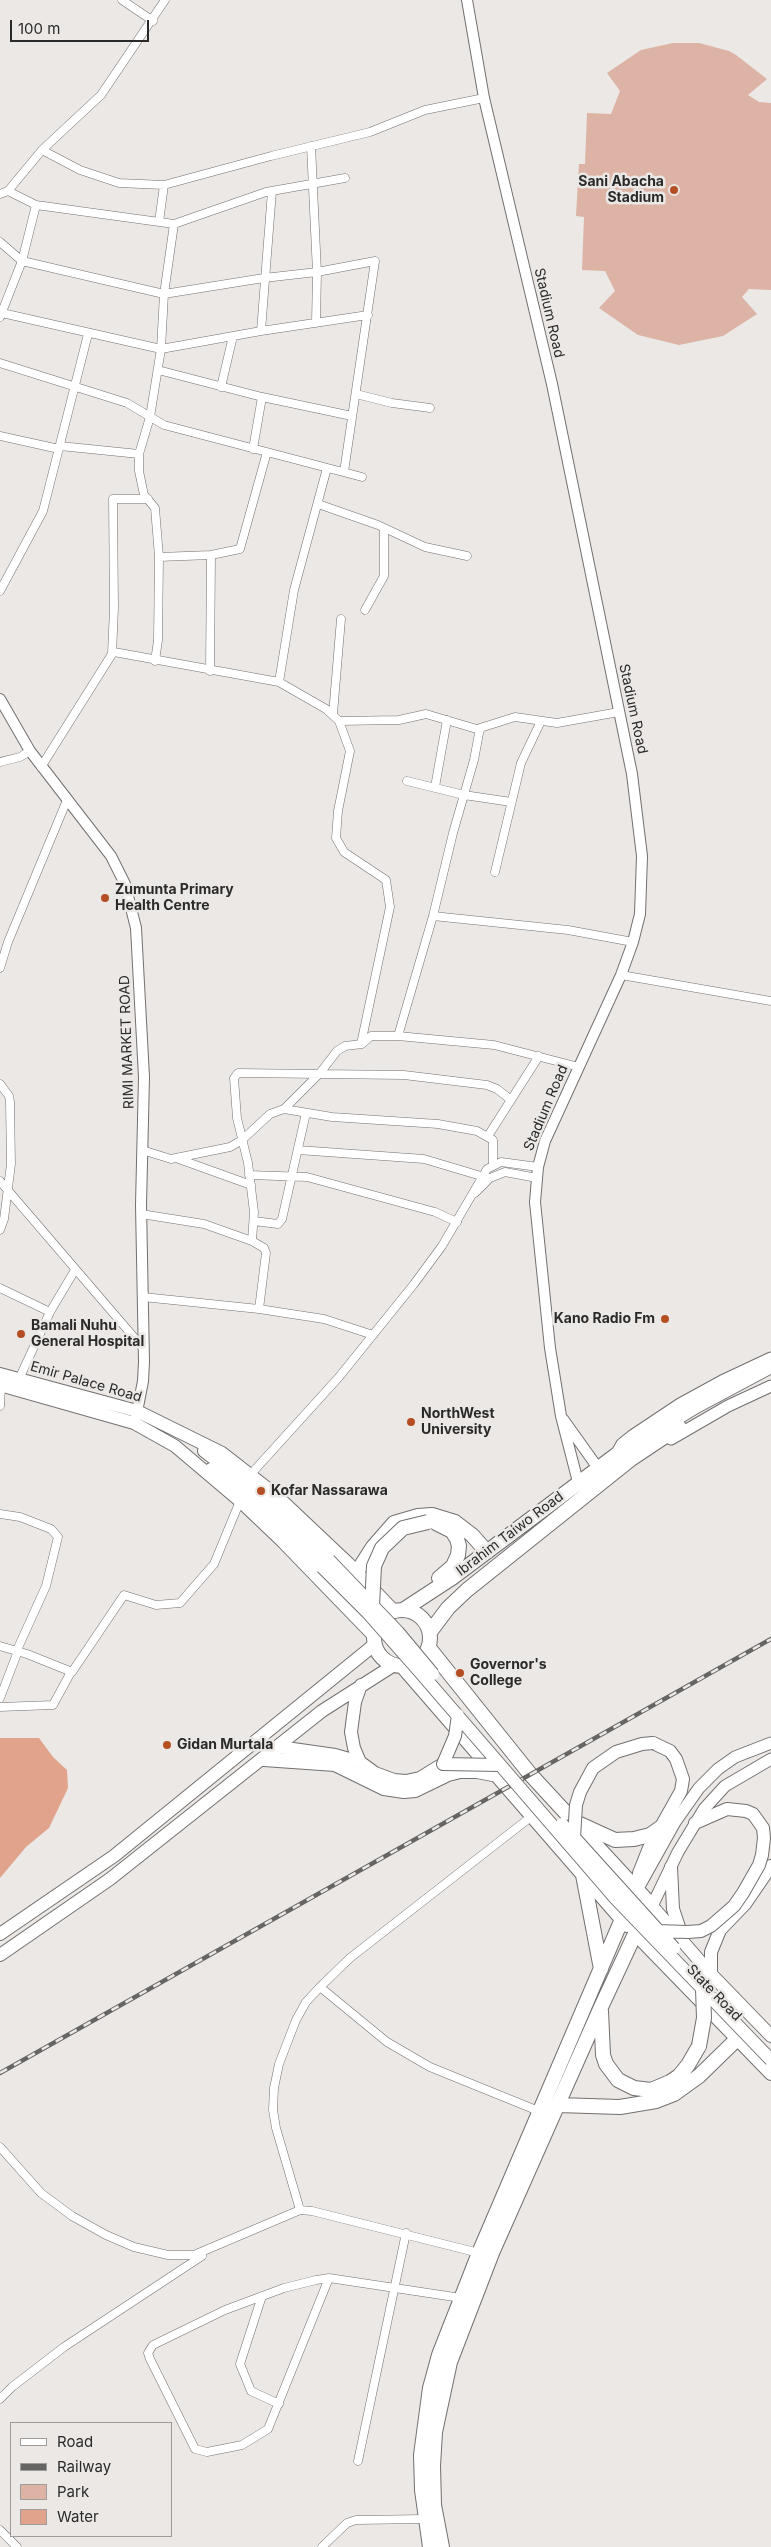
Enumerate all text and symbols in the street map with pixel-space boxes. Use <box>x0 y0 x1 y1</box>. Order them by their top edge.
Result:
scale bar <box>12 10 151 42</box>
text: 100 m <box>18 19 60 38</box>
place label: Sani Abacha Stadium <box>578 174 664 206</box>
marker: Sani Abacha Stadium <box>668 184 680 196</box>
street label: Stadium Road <box>531 266 567 360</box>
street label: Stadium Road <box>615 662 651 756</box>
place label: Zumunta Primary Health Centre <box>115 882 234 914</box>
marker: Zumunta Primary Health Centre <box>99 892 111 904</box>
street label: RIMI MARKET ROAD <box>116 975 138 1109</box>
street label: Stadium Road <box>520 1063 572 1153</box>
place label: Kano Radio Fm <box>554 1311 655 1327</box>
marker: Kano Radio Fm <box>659 1313 671 1325</box>
place label: Bamali Nuhu General Hospital <box>31 1318 144 1350</box>
marker: Bamali Nuhu General Hospital <box>15 1328 27 1340</box>
street label: Emir Palace Road <box>28 1358 144 1406</box>
place label: NorthWest University <box>421 1406 495 1438</box>
marker: NorthWest University <box>405 1416 417 1428</box>
place label: Kofar Nassarawa <box>271 1483 388 1499</box>
marker: Kofar Nassarawa <box>255 1485 267 1497</box>
street label: Ibrahim Taiwo Road <box>453 1488 567 1580</box>
place label: Governor's College <box>470 1657 547 1690</box>
marker: Governor's College <box>454 1667 466 1679</box>
place label: Gidan Murtala <box>177 1737 273 1753</box>
marker: Gidan Murtala <box>161 1739 173 1751</box>
street label: State Road <box>683 1961 745 2025</box>
legend <box>10 2422 172 2537</box>
text: Road <box>57 2432 93 2451</box>
text: Railway <box>57 2457 111 2476</box>
text: Park <box>57 2482 89 2501</box>
text: Water <box>57 2507 99 2526</box>

